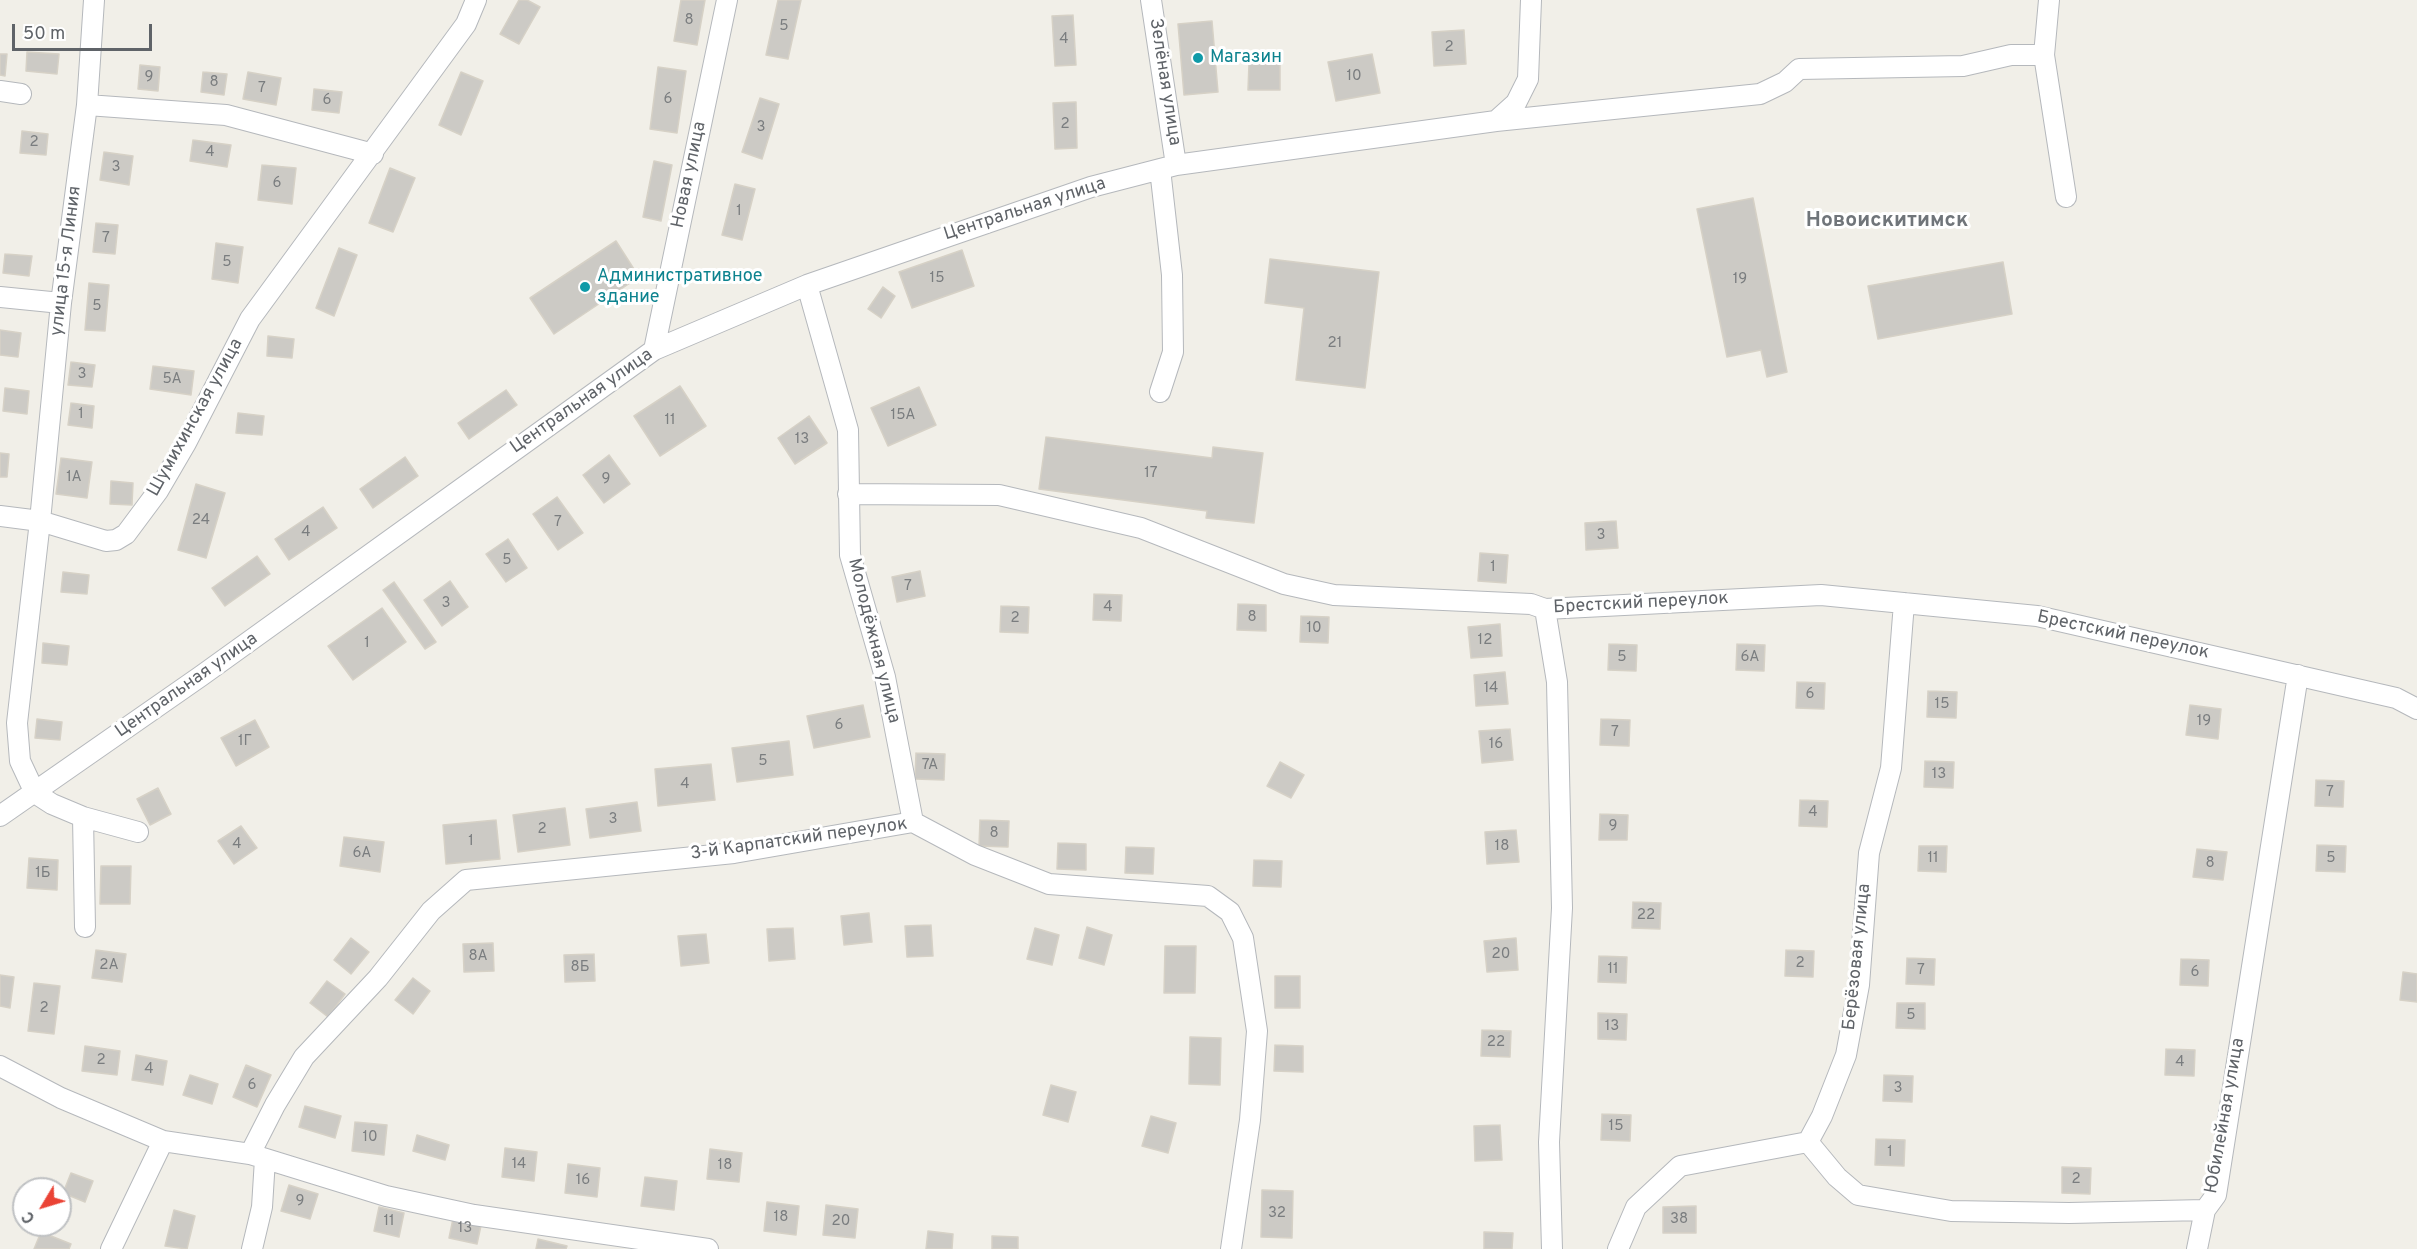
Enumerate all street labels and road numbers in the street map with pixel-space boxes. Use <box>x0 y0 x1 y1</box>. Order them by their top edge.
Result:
street label: Зелёная улица <box>1143 17 1185 147</box>
street label: Новая улица <box>668 120 712 230</box>
street label: Центральная улица <box>941 174 1109 246</box>
street label: улица 15-я Линия <box>47 185 87 337</box>
street label: Шумихинская улица <box>144 335 248 501</box>
street label: Центральная улица <box>507 345 657 459</box>
street label: Молодёжная улица <box>842 556 904 726</box>
street label: Брестский переулок <box>1553 589 1729 619</box>
street label: Брестский переулок <box>2035 607 2211 665</box>
street label: Центральная улица <box>112 629 262 743</box>
street label: 3-й Карпатский переулок <box>689 814 909 866</box>
street label: Берёзовая улица <box>1840 882 1876 1032</box>
street label: Юбилейная улица <box>2202 1036 2250 1196</box>

